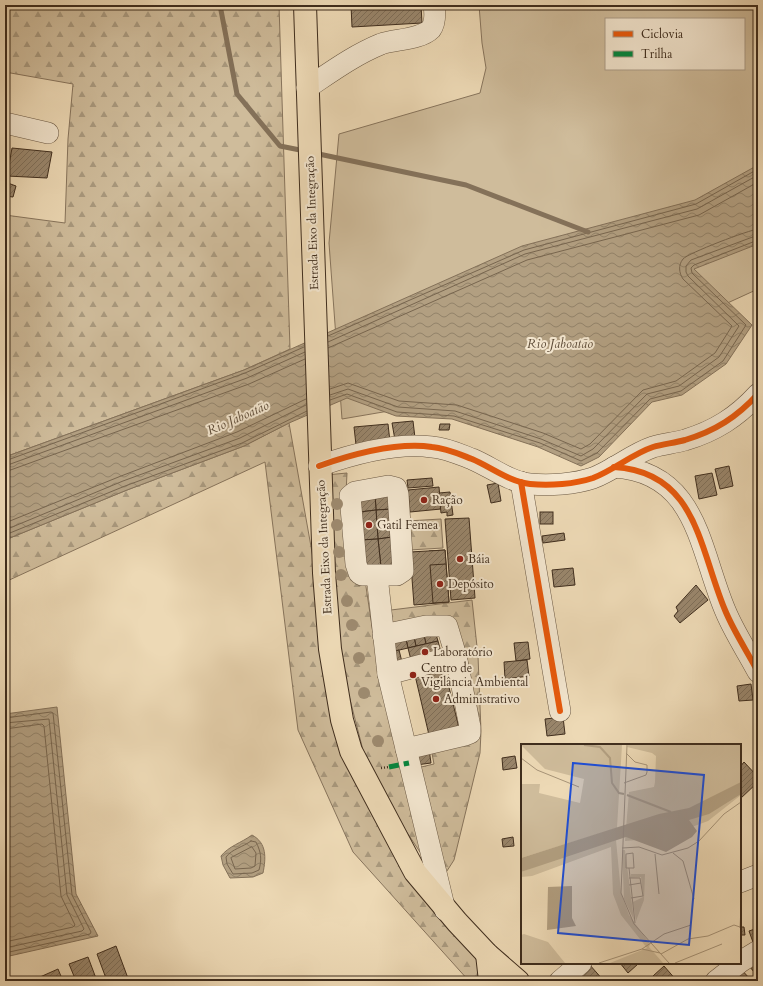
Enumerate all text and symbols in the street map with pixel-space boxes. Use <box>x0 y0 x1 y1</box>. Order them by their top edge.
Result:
legend <box>605 18 745 70</box>
text: Ciclovia <box>641 26 684 42</box>
text: Trilha <box>641 46 673 62</box>
street label: Estrada Eixo da Integração <box>302 155 322 290</box>
water label: Rio Jaboatão <box>527 335 593 353</box>
water label: Rio Jaboatão <box>204 396 272 440</box>
street label: Estrada Eixo da Integração <box>312 479 336 615</box>
place label: Ração <box>432 492 463 508</box>
marker: Ração <box>419 495 429 505</box>
place label: Gatil Femea <box>377 517 439 533</box>
marker: Gatil Femea <box>364 520 374 530</box>
place label: Báia <box>468 551 491 567</box>
marker: Báia <box>455 554 465 564</box>
place label: Depósito <box>448 576 494 592</box>
marker: Depósito <box>435 579 445 589</box>
place label: Laboratório <box>433 644 493 660</box>
marker: Laboratório <box>420 647 430 657</box>
place label: Centro de Vigilância Ambiental <box>421 660 528 690</box>
marker: Centro de Vigilância Ambiental <box>408 670 418 680</box>
place label: Administrativo <box>444 691 520 707</box>
marker: Administrativo <box>431 694 441 704</box>
inset map <box>521 744 741 964</box>

